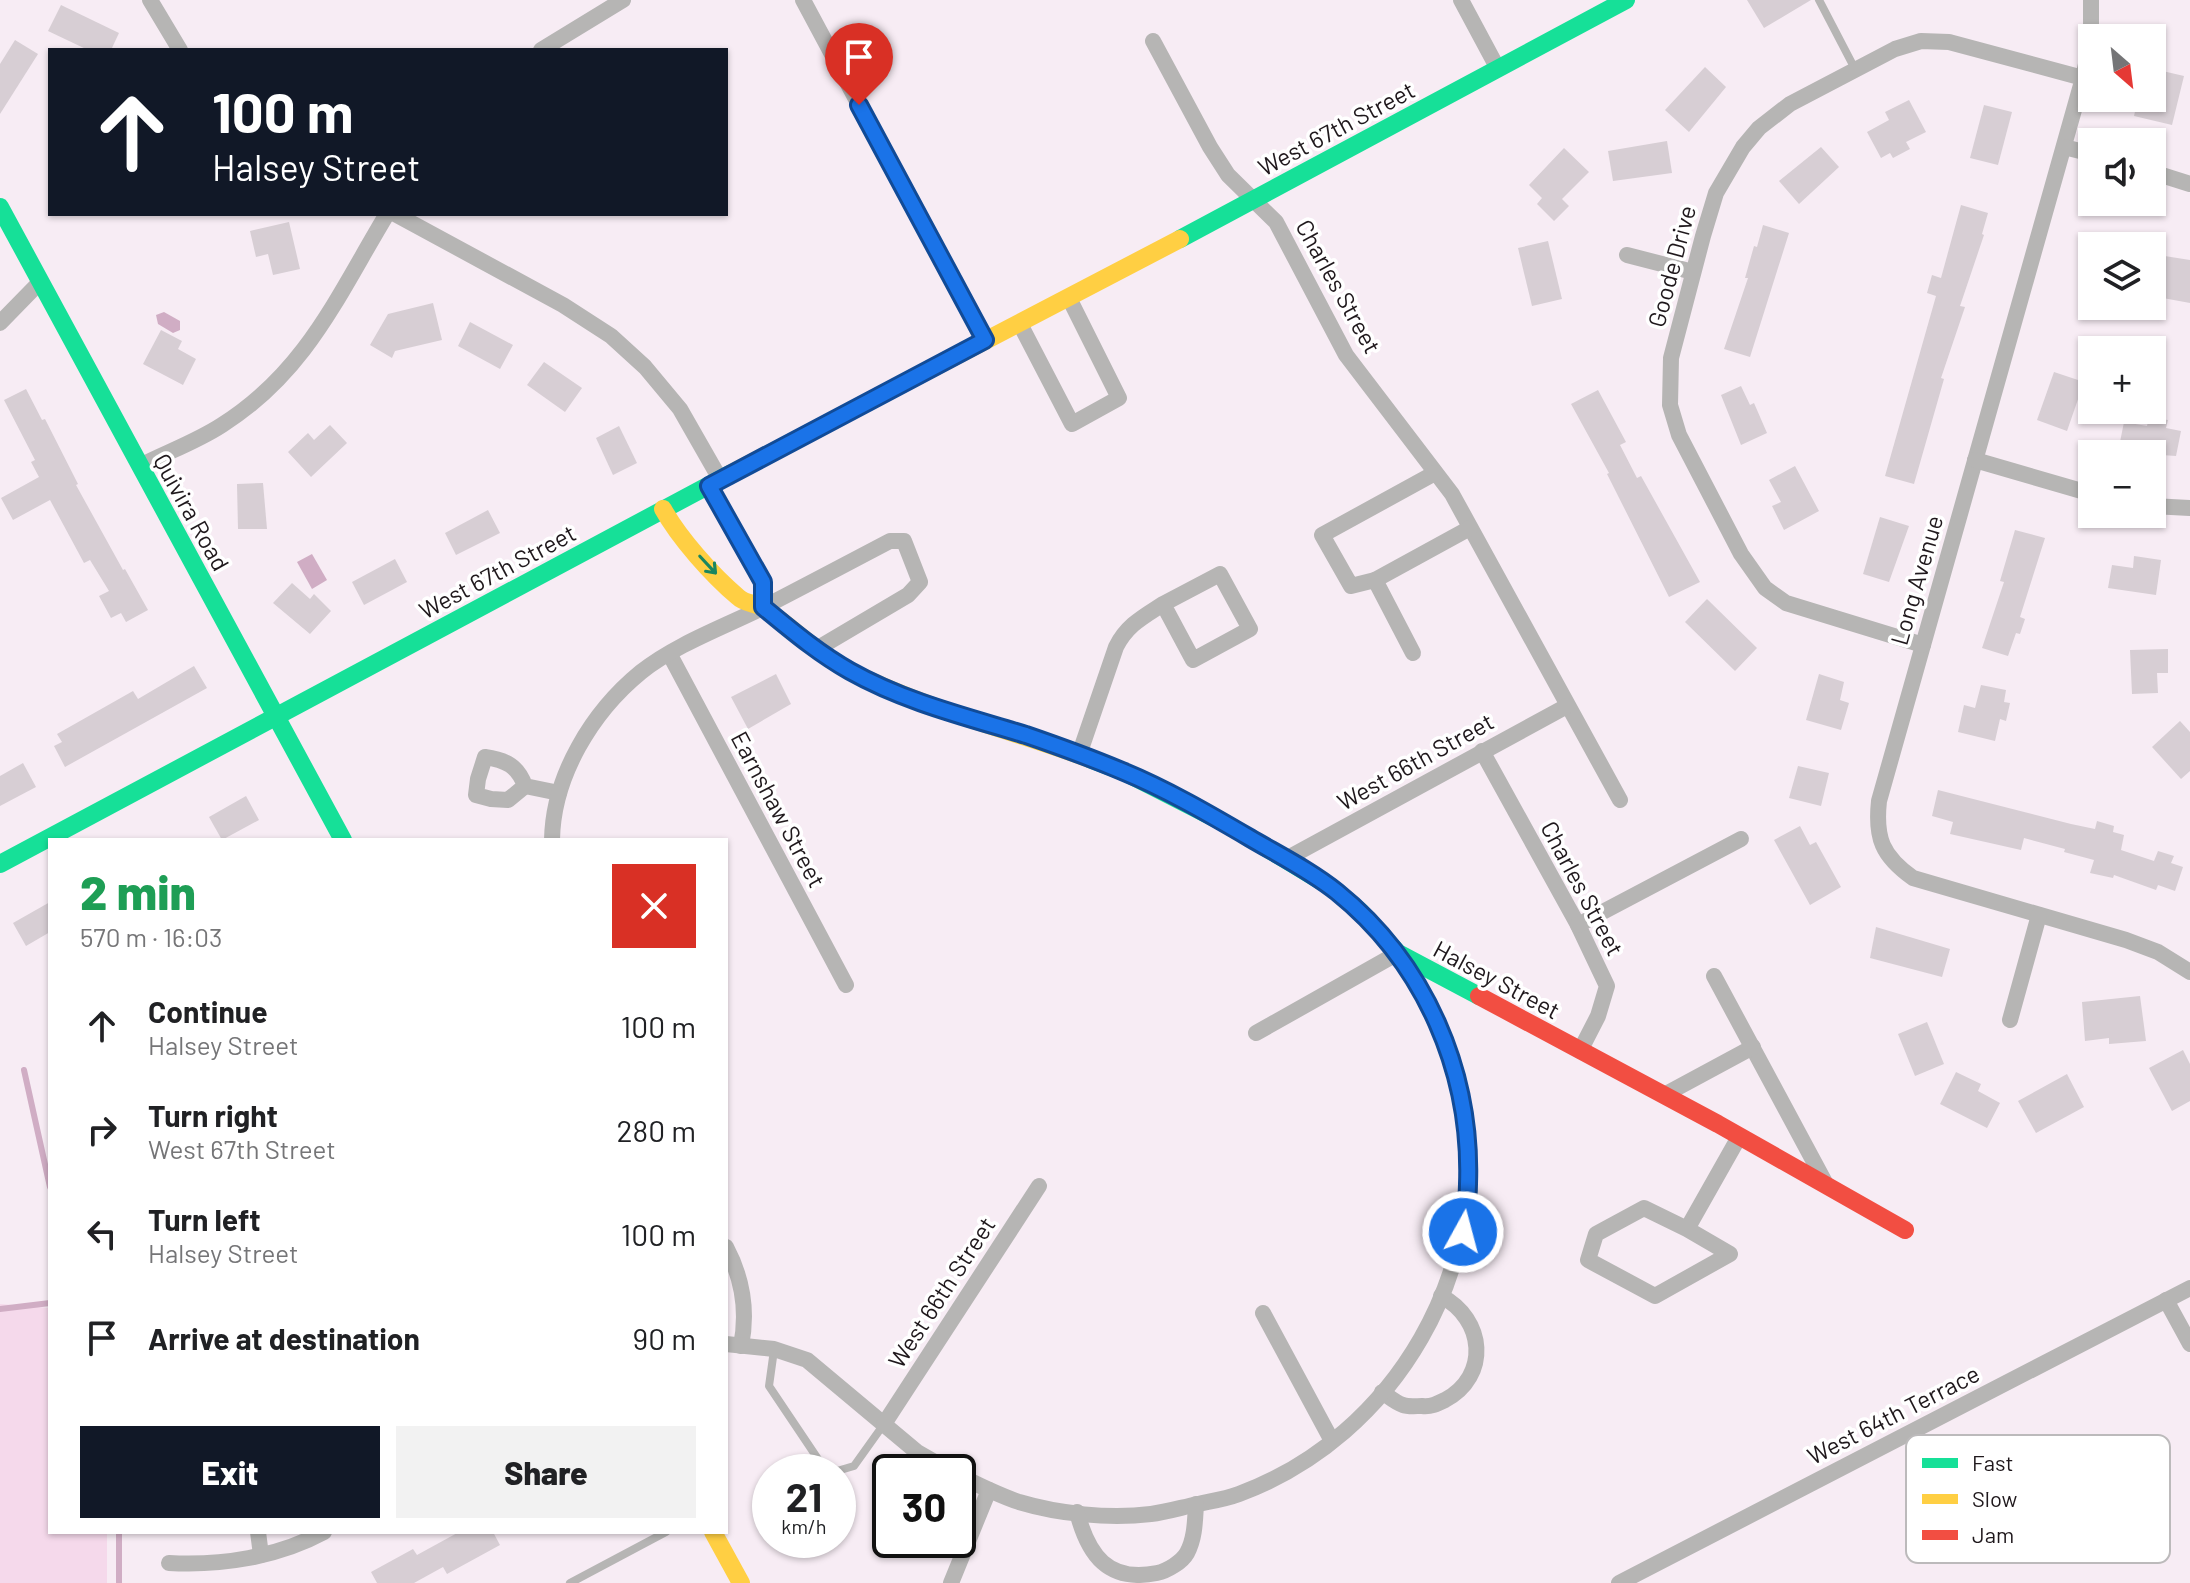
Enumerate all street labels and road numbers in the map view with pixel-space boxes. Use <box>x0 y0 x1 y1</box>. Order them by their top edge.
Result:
street label: West 67th Street <box>1253 75 1419 181</box>
street label: Goode Drive <box>1641 202 1701 330</box>
street label: Charles Street <box>1290 214 1388 358</box>
street label: Quivira Road <box>148 448 236 576</box>
street label: Long Avenue <box>1884 512 1948 648</box>
street label: West 67th Street <box>414 518 580 624</box>
street label: West 66th Street <box>1332 706 1498 816</box>
street label: Earnshaw Street <box>726 726 832 892</box>
street label: Charles Street <box>1535 816 1631 960</box>
street label: Halsey Street <box>1429 934 1565 1024</box>
street label: West 66th Street <box>881 1211 1001 1373</box>
street label: West 64th Terrace <box>1802 1358 1984 1470</box>

